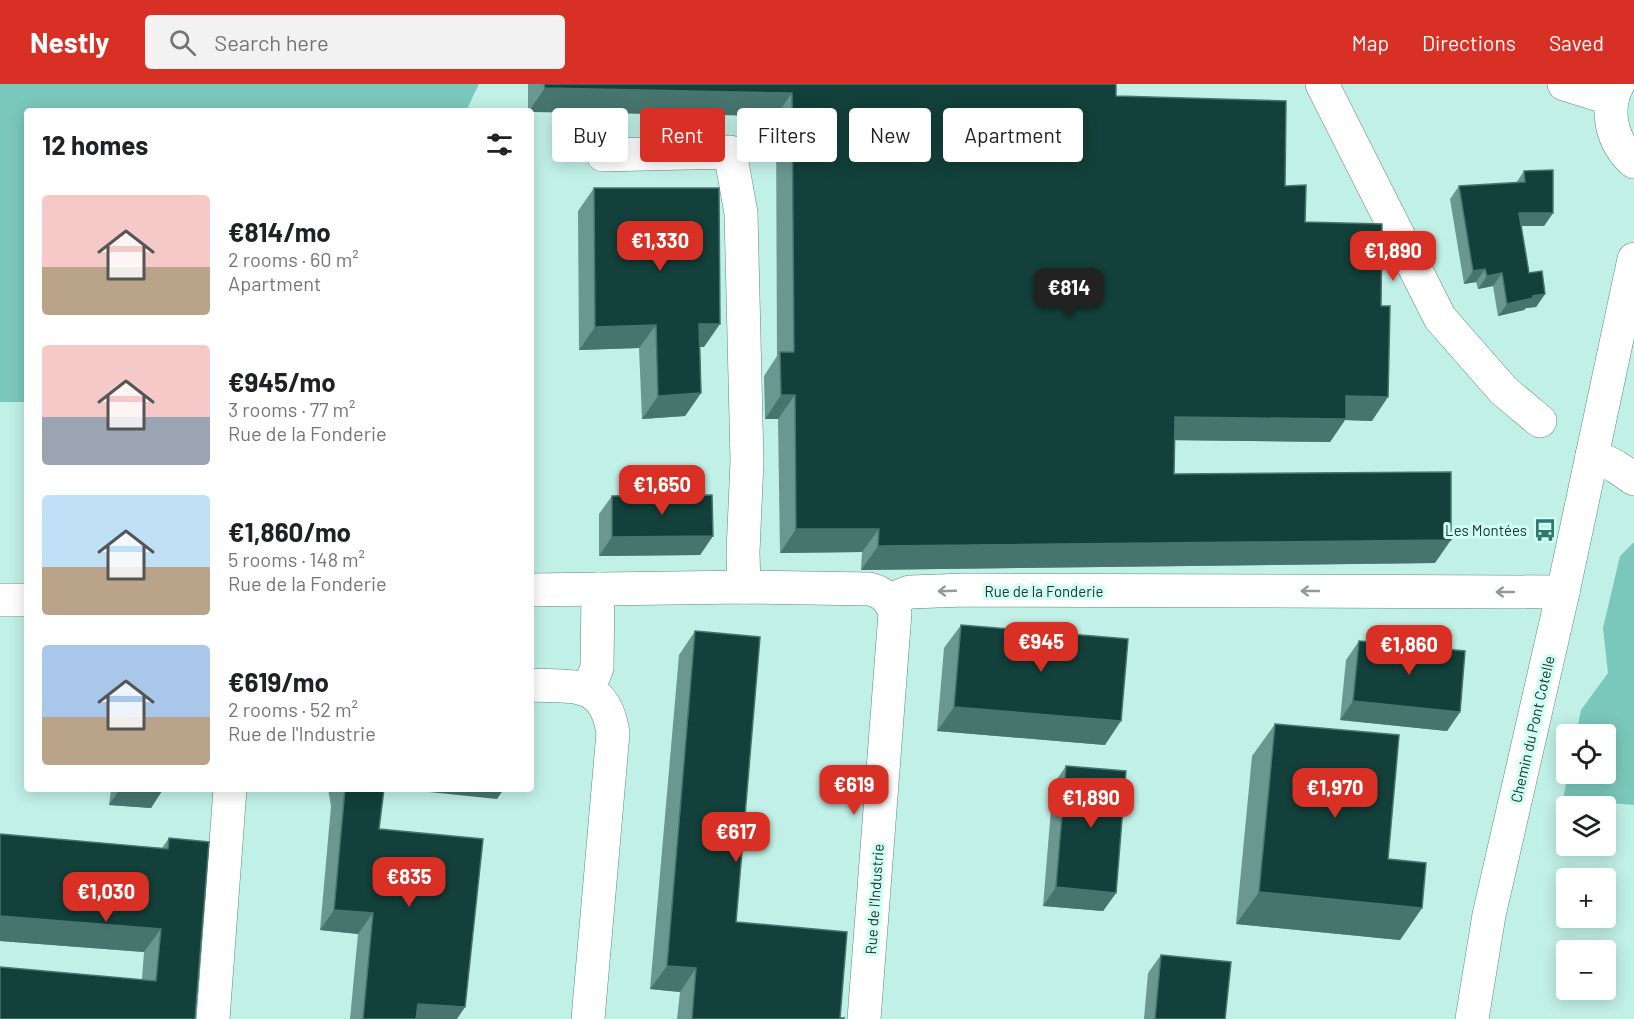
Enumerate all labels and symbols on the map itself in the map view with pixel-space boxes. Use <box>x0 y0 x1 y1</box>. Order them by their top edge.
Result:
pin: €1,330 <box>611 221 709 272</box>
pin: €1,890 <box>1344 231 1442 282</box>
pin: €814 <box>1033 268 1105 319</box>
pin: €1,650 <box>613 465 711 516</box>
bus stop icon: Les Montées <box>1532 517 1558 543</box>
place label: Les Montées <box>1445 521 1527 539</box>
street label: Rue de la Fonderie <box>984 582 1104 600</box>
one-way arrow <box>937 585 957 597</box>
one-way arrow <box>1300 585 1320 597</box>
one-way arrow <box>1495 586 1515 598</box>
pin: €945 <box>1005 622 1077 673</box>
pin: €1,860 <box>1360 625 1458 676</box>
street label: Chemin du Pont Cotelle <box>1506 654 1558 804</box>
pin: €619 <box>818 765 890 816</box>
pin: €1,970 <box>1286 768 1384 819</box>
pin: €1,890 <box>1042 778 1140 829</box>
pin: €617 <box>700 812 772 863</box>
street label: Rue de l'Industrie <box>861 843 887 955</box>
pin: €835 <box>373 857 445 908</box>
pin: €1,030 <box>57 872 155 923</box>

